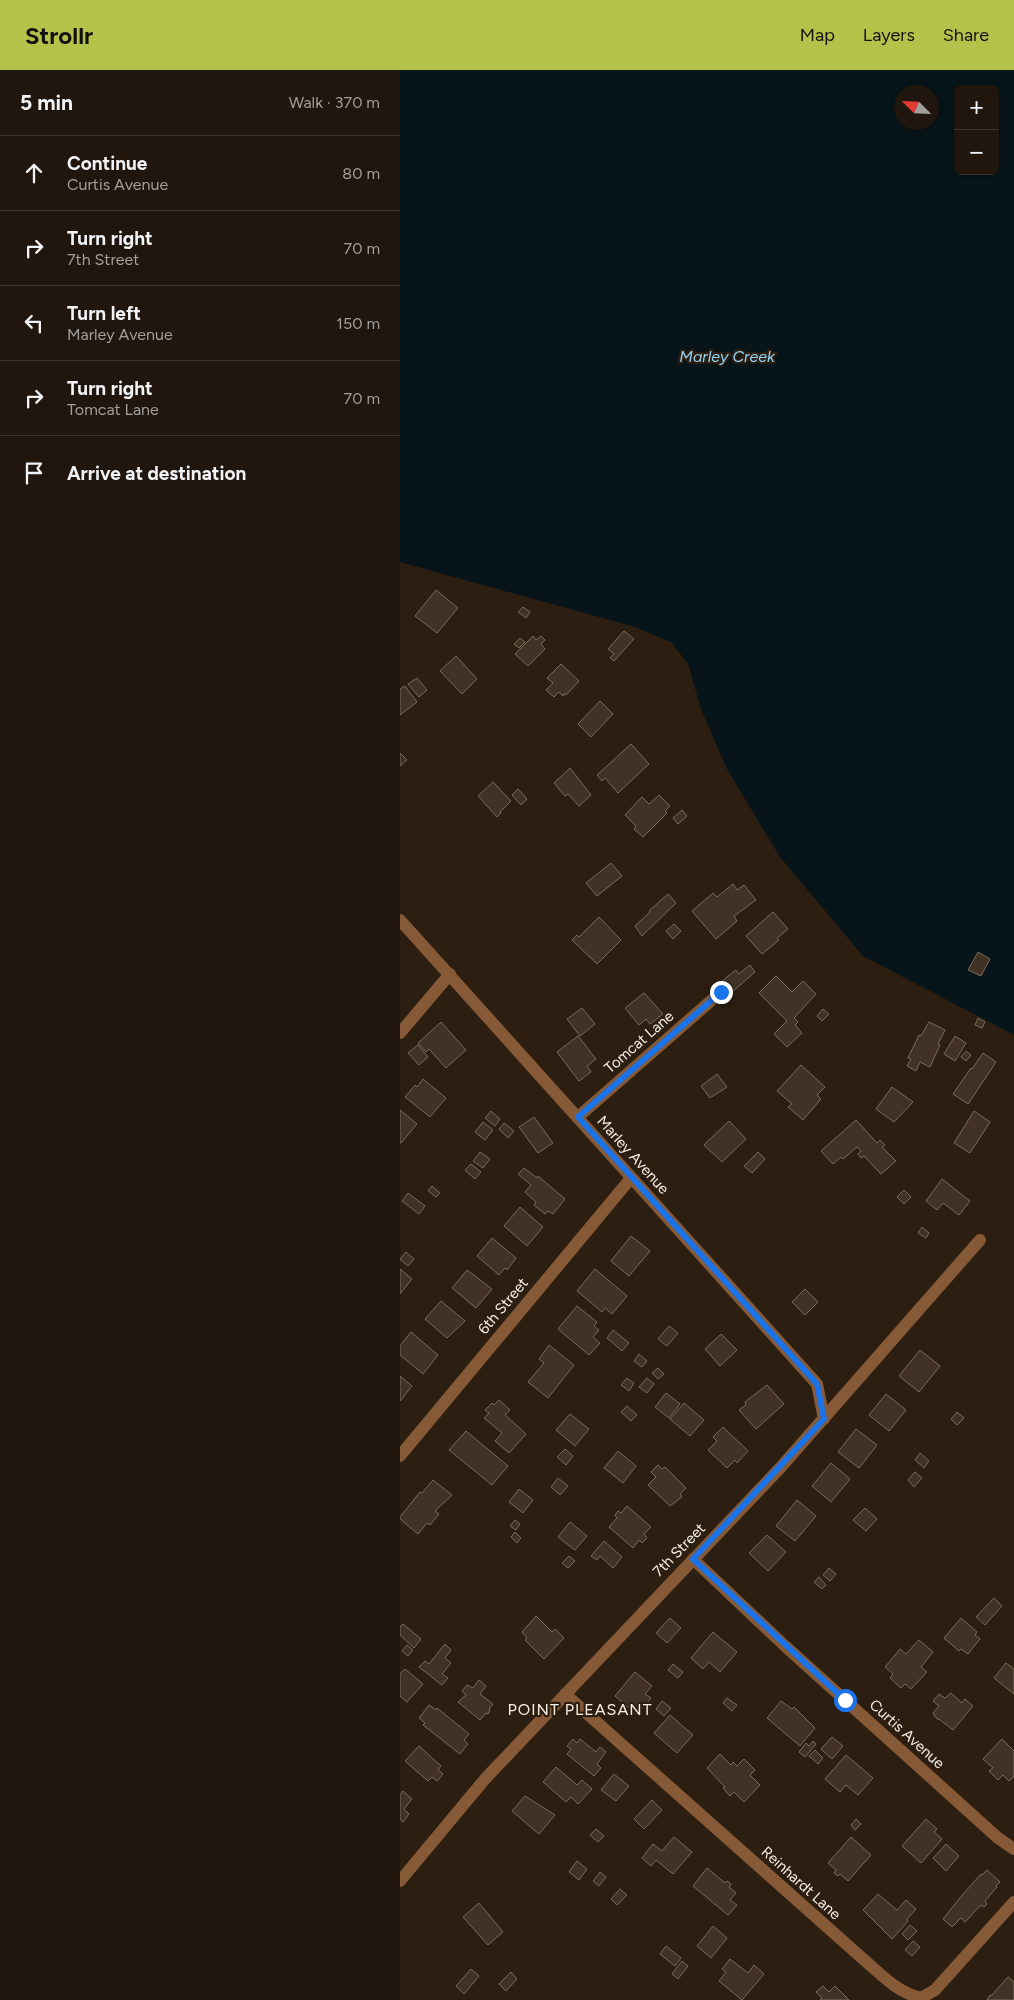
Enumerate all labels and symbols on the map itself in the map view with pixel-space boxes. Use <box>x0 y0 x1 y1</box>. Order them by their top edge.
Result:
north arrow <box>894 85 939 130</box>
water label: Marley Creek <box>679 347 776 366</box>
route end <box>710 981 733 1004</box>
street label: Tomcat Lane <box>601 1007 677 1077</box>
street label: Marley Avenue <box>593 1112 673 1198</box>
street label: 6th Street <box>474 1274 532 1338</box>
street label: 7th Street <box>649 1519 709 1581</box>
route start <box>834 1689 857 1712</box>
street label: Curtis Avenue <box>866 1696 948 1772</box>
district label: POINT PLEASANT <box>508 1700 652 1719</box>
street label: Reinhardt Lane <box>758 1843 844 1923</box>

